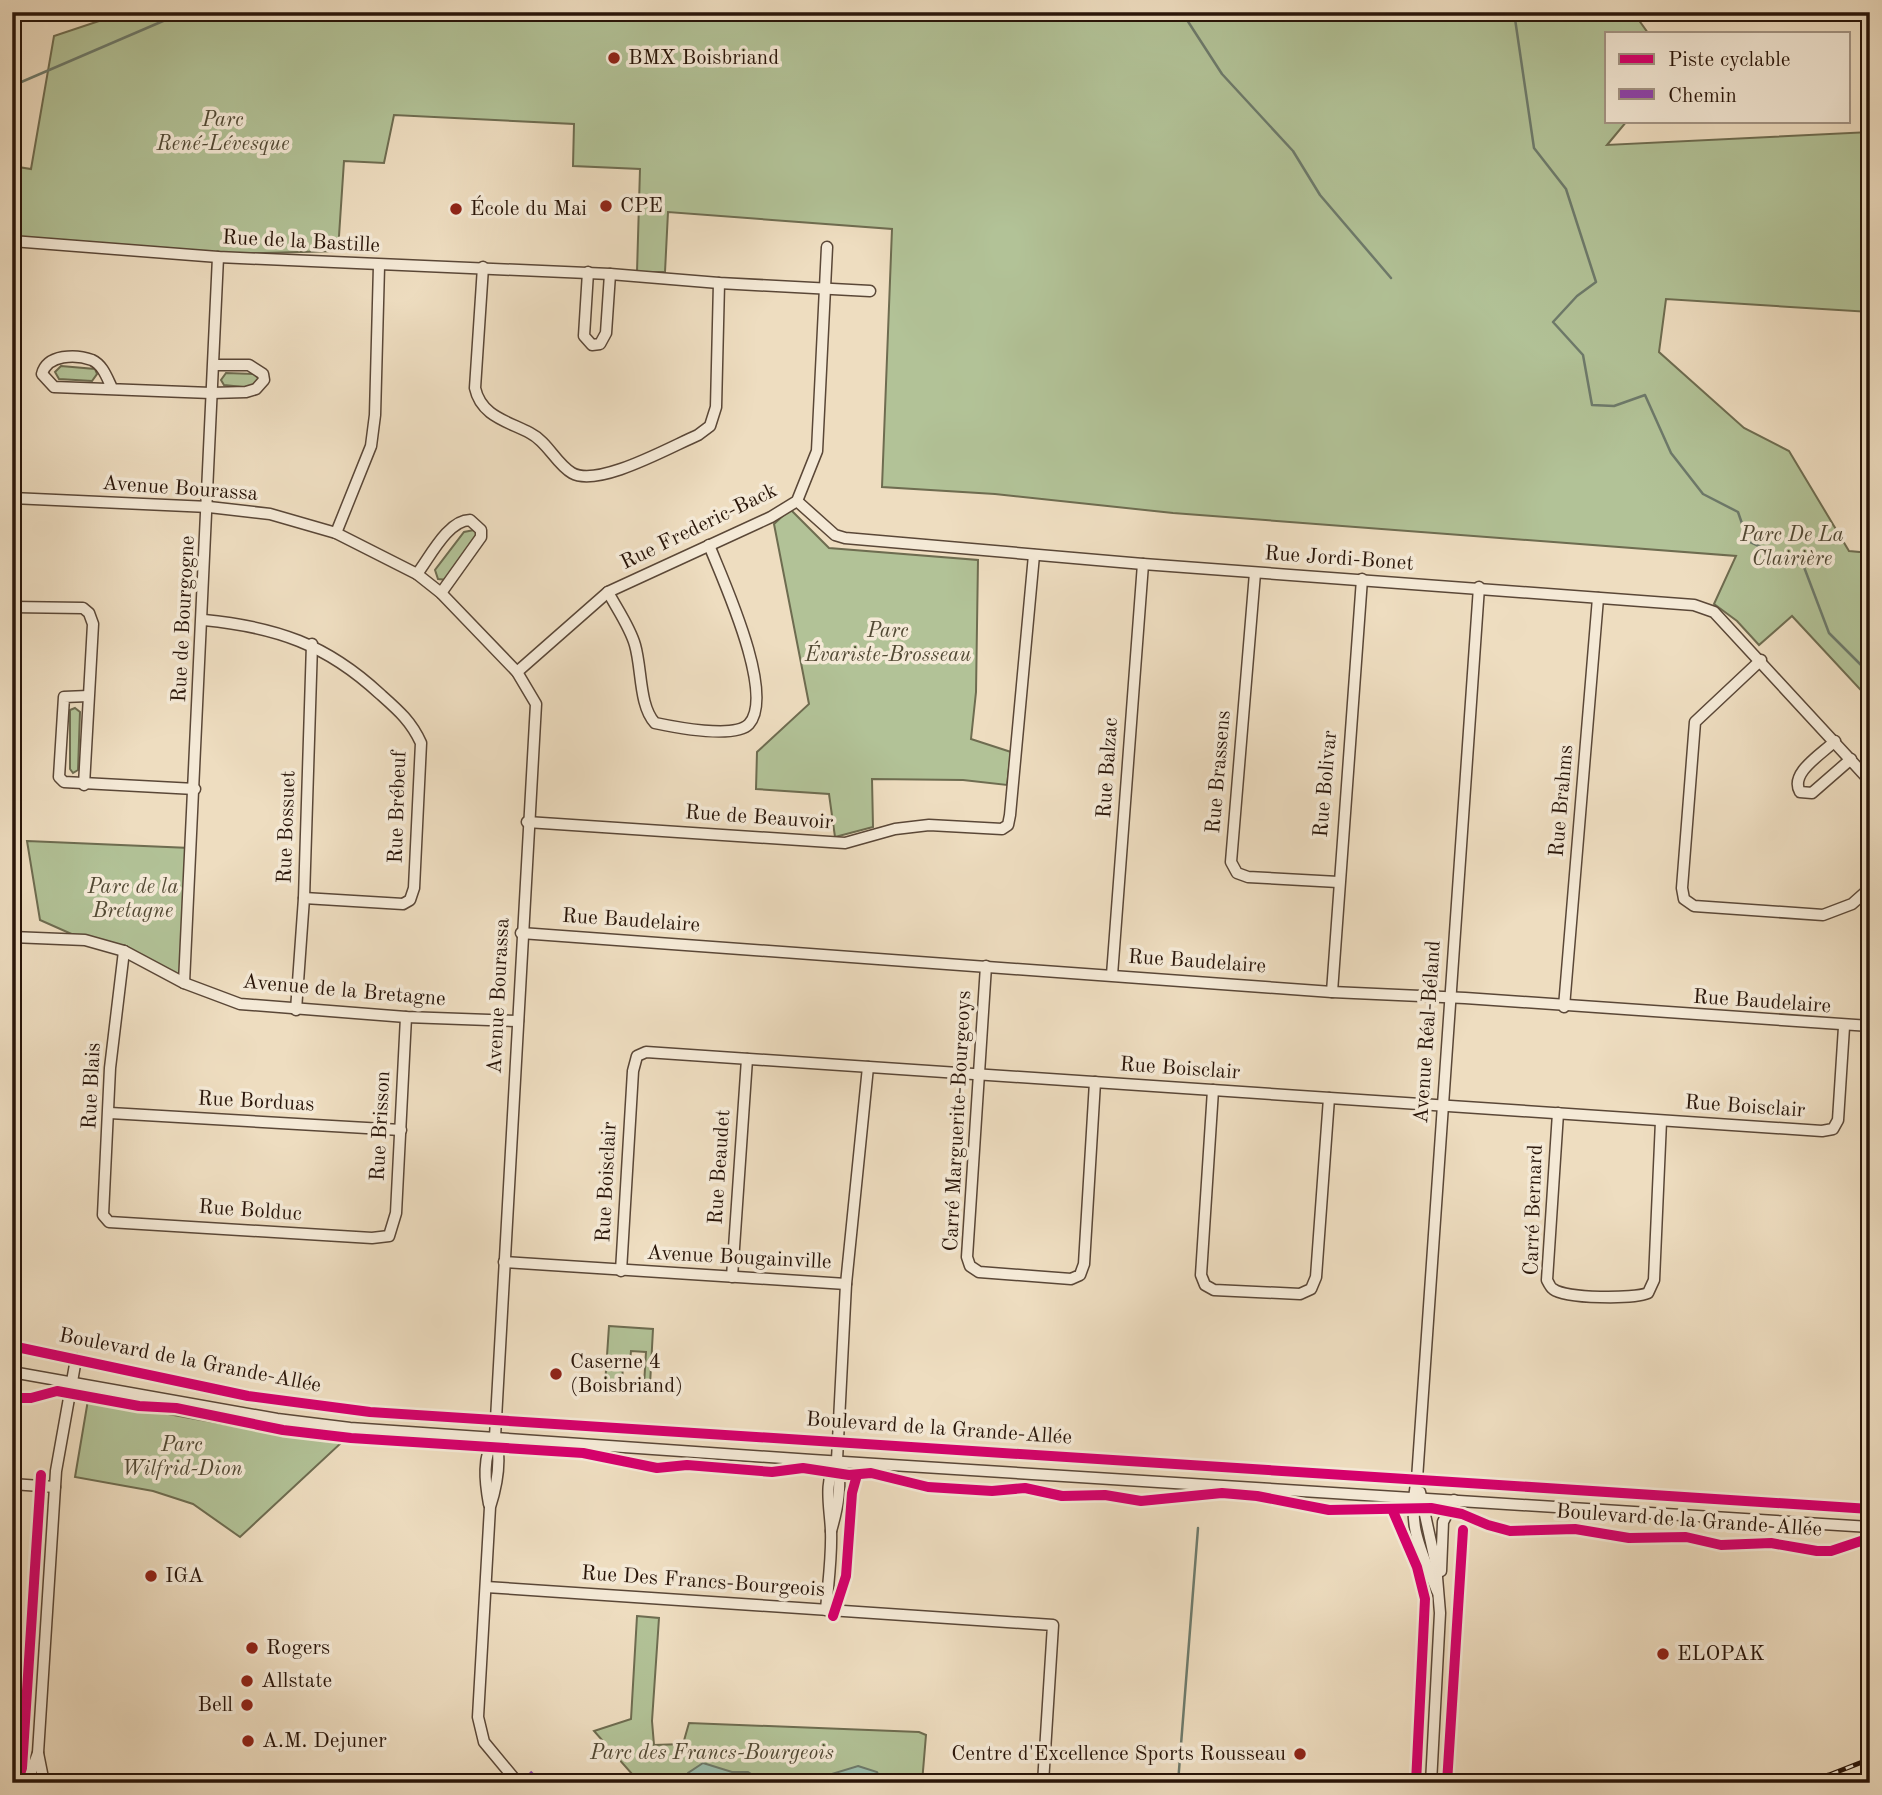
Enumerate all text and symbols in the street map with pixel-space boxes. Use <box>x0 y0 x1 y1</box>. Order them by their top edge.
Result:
legend <box>1605 32 1850 122</box>
place label: BMX Boisbriand <box>628 48 779 69</box>
marker: BMX Boisbriand <box>606 50 622 66</box>
text: Piste cyclable <box>1668 50 1791 71</box>
text: Chemin <box>1668 86 1737 107</box>
park label: Parc René-Lévesque <box>155 110 290 155</box>
place label: École du Mai <box>470 195 587 220</box>
place label: CPE <box>620 196 663 217</box>
marker: CPE <box>598 198 614 214</box>
marker: École du Mai <box>448 201 464 217</box>
street label: Rue de la Bastille <box>221 227 381 257</box>
street label: Avenue Bourassa <box>101 473 259 505</box>
street label: Rue Frederic-Back <box>618 480 781 574</box>
park label: Parc De La Clairière <box>1739 525 1844 570</box>
street label: Rue de Bourgogne <box>169 535 199 703</box>
street label: Rue Jordi-Bonet <box>1264 543 1414 575</box>
park label: Parc Évariste-Brosseau <box>804 621 971 666</box>
street label: Rue Brassens <box>1203 710 1235 834</box>
street label: Rue Balzac <box>1094 717 1122 819</box>
street label: Rue Bolivar <box>1311 729 1341 838</box>
street label: Rue Brahms <box>1547 744 1577 858</box>
street label: Rue Brébeuf <box>386 749 411 864</box>
street label: Rue Bossuet <box>275 770 299 884</box>
street label: Rue de Beauvoir <box>684 802 834 834</box>
park label: Parc de la Bretagne <box>87 877 178 922</box>
street label: Rue Baudelaire <box>561 906 701 936</box>
street label: Avenue Bourassa <box>484 917 514 1075</box>
street label: Avenue Réal-Béland <box>1411 940 1445 1124</box>
street label: Rue Baudelaire <box>1127 947 1267 977</box>
street label: Avenue de la Bretagne <box>242 972 446 1010</box>
street label: Rue Baudelaire <box>1692 987 1832 1017</box>
street label: Carré Marguerite-Bourgeoys <box>941 990 975 1252</box>
street label: Rue Blais <box>79 1042 105 1130</box>
street label: Rue Boisclair <box>1119 1054 1241 1084</box>
street label: Rue Brisson <box>368 1070 394 1182</box>
street label: Rue Borduas <box>197 1088 315 1116</box>
street label: Rue Boisclair <box>1684 1092 1806 1122</box>
street label: Rue Beaudet <box>705 1109 735 1225</box>
street label: Rue Boisclair <box>593 1121 621 1243</box>
street label: Carré Bernard <box>1521 1144 1547 1276</box>
street label: Rue Bolduc <box>198 1197 302 1225</box>
street label: Avenue Bougainville <box>646 1243 832 1273</box>
street label: Boulevard de la Grande-Allée <box>57 1325 323 1397</box>
place label: Caserne 4 (Boisbriand) <box>570 1352 683 1397</box>
marker: Caserne 4 (Boisbriand) <box>548 1366 564 1382</box>
street label: Boulevard de la Grande-Allée <box>805 1409 1073 1449</box>
park label: Parc Wilfrid-Dion <box>121 1435 243 1480</box>
street label: Boulevard de la Grande-Allée <box>1555 1501 1823 1541</box>
street label: Rue Des Francs-Bourgeois <box>580 1563 826 1601</box>
place label: IGA <box>165 1566 204 1587</box>
marker: IGA <box>143 1568 159 1584</box>
place label: Rogers <box>266 1638 330 1659</box>
marker: Rogers <box>244 1640 260 1656</box>
place label: ELOPAK <box>1677 1644 1765 1665</box>
marker: ELOPAK <box>1655 1646 1671 1662</box>
place label: Allstate <box>261 1671 332 1692</box>
marker: Allstate <box>239 1673 255 1689</box>
place label: Bell <box>198 1695 233 1716</box>
marker: Bell <box>239 1697 255 1713</box>
place label: A.M. Dejuner <box>262 1731 387 1752</box>
marker: A.M. Dejuner <box>240 1733 256 1749</box>
park label: Parc des Francs-Bourgeois <box>589 1743 834 1764</box>
place label: Centre d'Excellence Sports Rousseau <box>951 1744 1286 1765</box>
marker: Centre d'Excellence Sports Rousseau <box>1292 1746 1308 1762</box>

